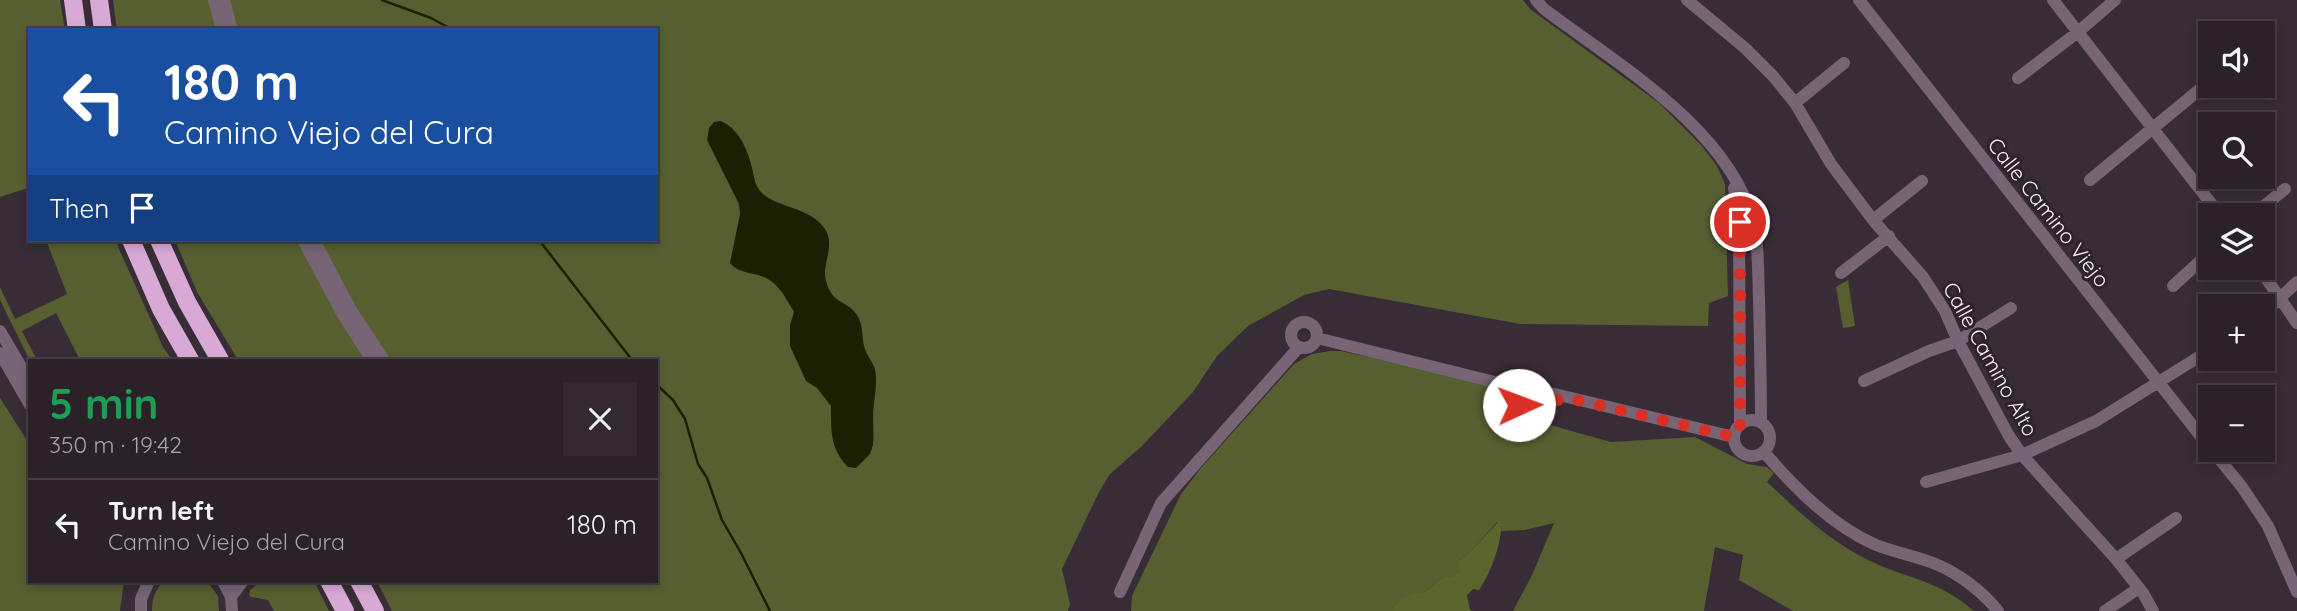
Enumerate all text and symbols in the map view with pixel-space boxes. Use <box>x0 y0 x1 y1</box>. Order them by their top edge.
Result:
map controls <box>2198 21 2275 462</box>
button: sound <box>2198 21 2275 98</box>
text: 180 m <box>164 51 299 112</box>
icon: left <box>49 56 140 147</box>
text: Camino Viejo del Cura <box>164 112 494 152</box>
button: search <box>2198 112 2275 189</box>
street label: Calle Camino Viejo <box>1982 132 2116 292</box>
icon: arrive <box>123 189 161 227</box>
text: Then <box>49 192 109 225</box>
pin <box>1710 192 1770 252</box>
icon: arrive <box>1721 203 1759 241</box>
button: layers <box>2198 203 2275 280</box>
street label: Calle Camino Alto <box>1938 277 2044 441</box>
button: + <box>2198 294 2275 371</box>
position arrow <box>1482 368 1556 442</box>
text: 5 min <box>49 377 159 430</box>
button: close <box>563 382 637 456</box>
button: − <box>2198 385 2275 462</box>
text: 350 m · 19:42 <box>49 430 182 459</box>
text: Turn left <box>108 494 215 527</box>
icon: left <box>49 506 87 544</box>
text: 180 m <box>567 508 637 541</box>
text: Camino Viejo del Cura <box>108 527 345 556</box>

